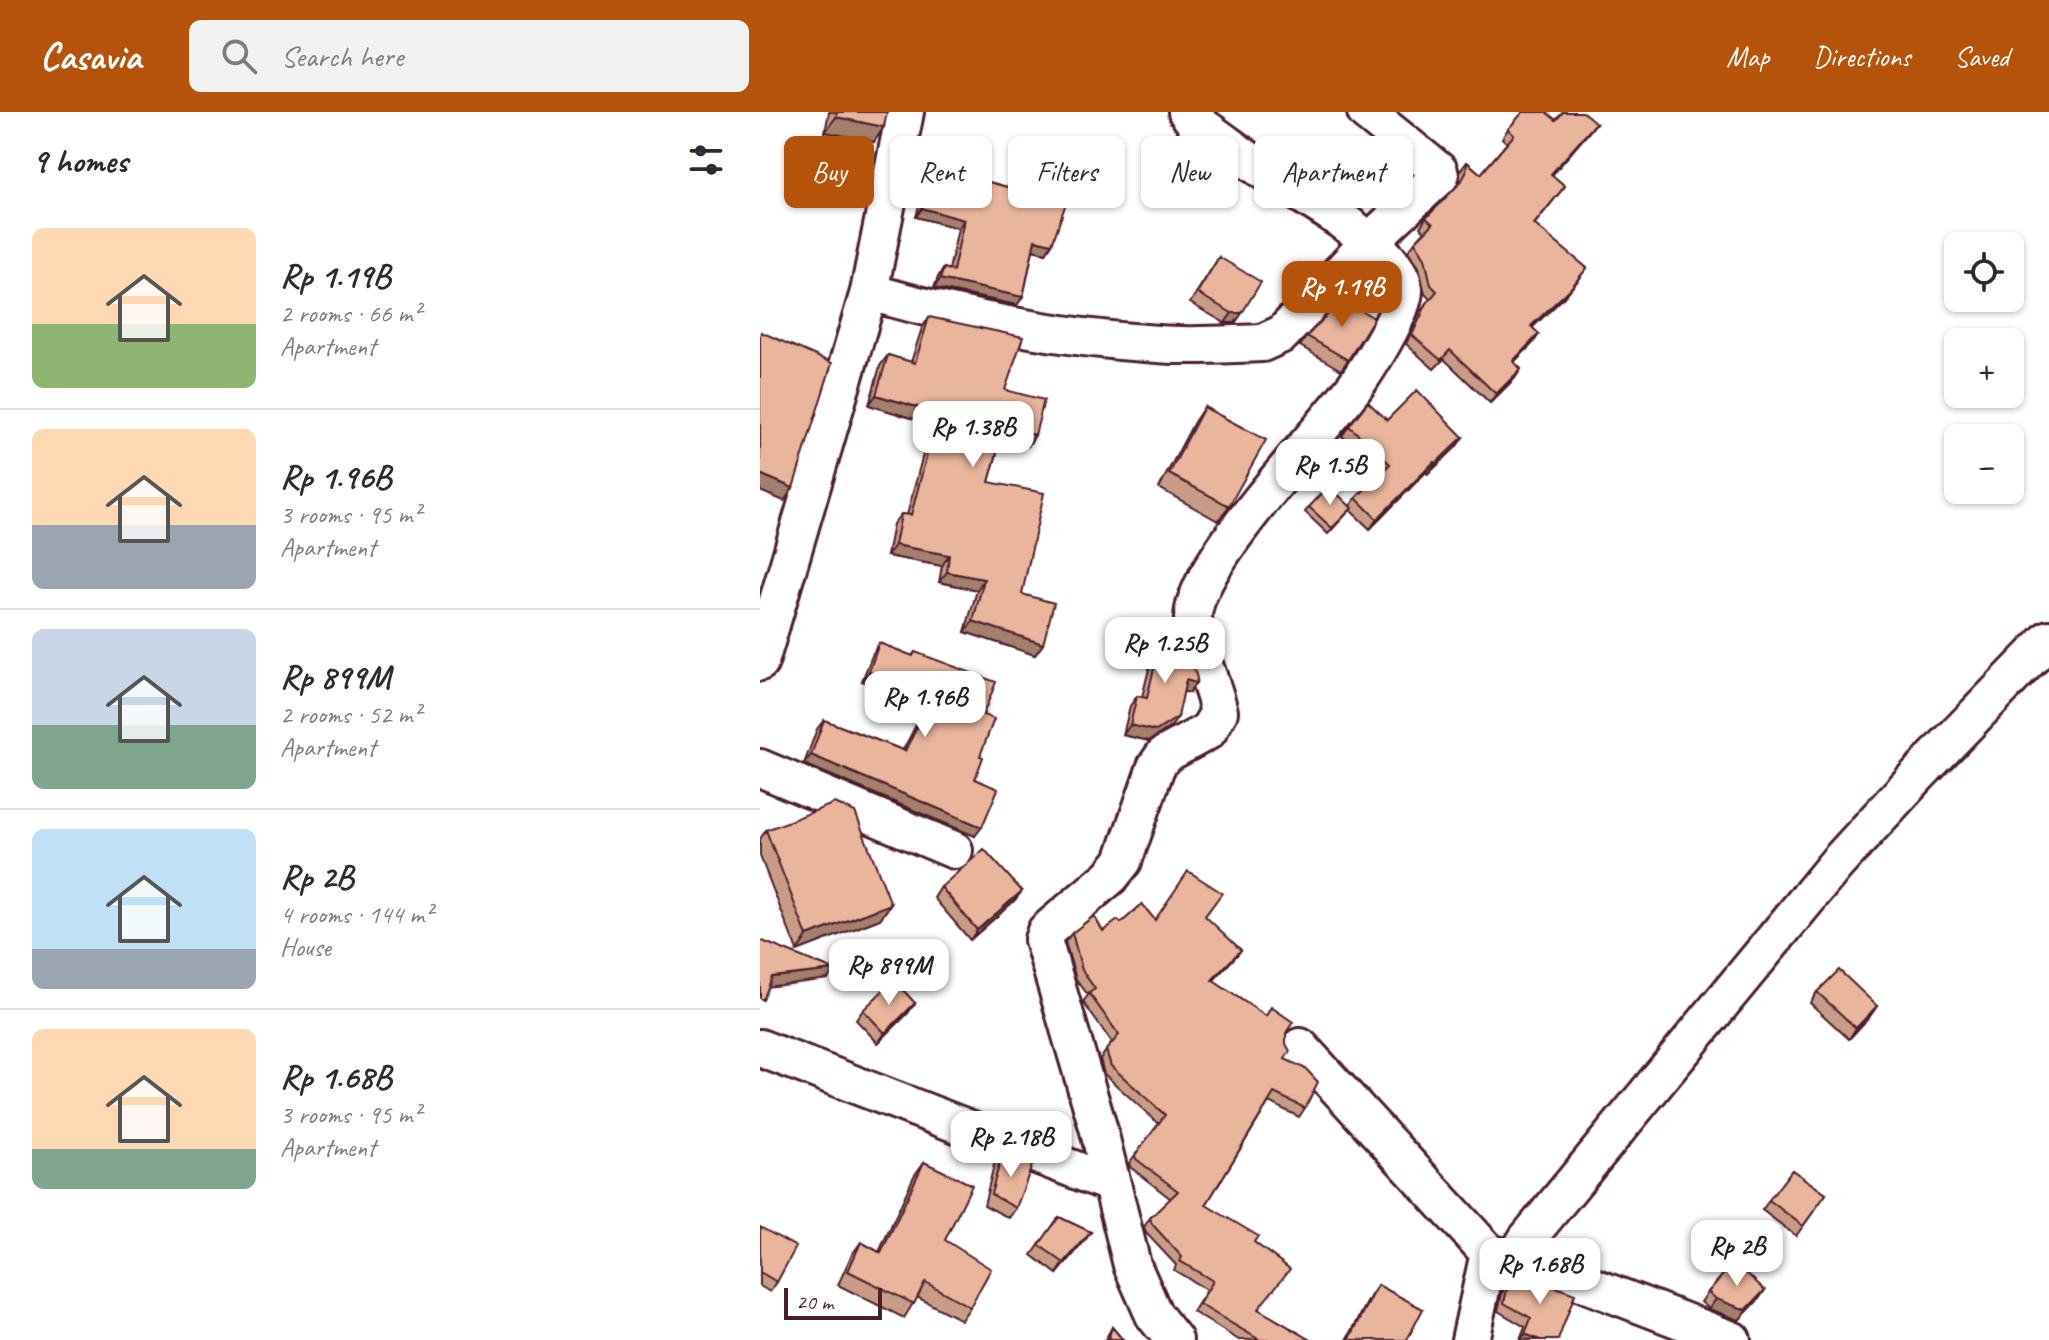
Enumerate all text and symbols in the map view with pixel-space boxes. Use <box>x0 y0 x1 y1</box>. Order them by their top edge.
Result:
search box <box>189 20 749 92</box>
text: Casavia <box>40 33 141 80</box>
icon: search <box>217 34 261 78</box>
text: Search here <box>281 37 403 75</box>
text: Map <box>1726 39 1769 74</box>
text: Directions <box>1813 39 1911 74</box>
text: Saved <box>1955 39 2009 74</box>
chip: Buy <box>784 136 874 208</box>
chip: Rent <box>890 136 992 208</box>
chip: Filters <box>1008 136 1125 208</box>
chip: New <box>1141 136 1238 208</box>
chip: Apartment <box>1254 136 1413 208</box>
icon: filters <box>684 138 728 182</box>
text: 9 homes <box>32 139 128 182</box>
map controls <box>1944 232 2024 504</box>
button: locate <box>1944 232 2024 312</box>
text: Rp 1.19B <box>280 254 390 297</box>
icon: home <box>96 260 192 356</box>
pin: Rp 1.19B <box>1259 261 1425 329</box>
text: Rp 1.19B <box>1300 270 1384 303</box>
text: 2 rooms · 66 m² <box>280 297 421 330</box>
button: + <box>1944 328 2024 408</box>
text: Apartment <box>280 330 376 363</box>
pin: Rp 1.38B <box>890 401 1056 469</box>
text: Rp 1.38B <box>931 410 1015 443</box>
button: − <box>1944 424 2024 504</box>
pin: Rp 1.5B <box>1256 439 1404 507</box>
text: Rp 1.5B <box>1294 448 1366 481</box>
text: Rp 1.96B <box>280 455 391 498</box>
icon: home <box>96 461 192 557</box>
text: 3 rooms · 95 m² <box>280 498 421 531</box>
text: Apartment <box>280 531 376 564</box>
pin: Rp 1.25B <box>1082 617 1248 685</box>
text: Rp 1.25B <box>1123 626 1207 659</box>
text: Rp 899M <box>280 655 390 698</box>
icon: home <box>96 661 192 757</box>
pin: Rp 1.96B <box>842 671 1008 739</box>
text: Rp 1.96B <box>883 680 967 713</box>
text: 2 rooms · 52 m² <box>280 698 421 731</box>
text: Apartment <box>280 731 376 764</box>
text: Rp 2B <box>280 855 353 898</box>
icon: home <box>96 861 192 957</box>
text: 4 rooms · 144 m² <box>280 898 432 931</box>
text: House <box>280 931 331 964</box>
pin: Rp 899M <box>815 939 963 1007</box>
text: Rp 899M <box>847 948 931 981</box>
text: Rp 1.68B <box>280 1055 391 1098</box>
icon: home <box>96 1061 192 1157</box>
text: 3 rooms · 95 m² <box>280 1098 421 1131</box>
pin: Rp 2.18B <box>928 1111 1094 1179</box>
text: Rp 2.18B <box>969 1120 1053 1153</box>
text: Apartment <box>280 1131 376 1164</box>
pin: Rp 2B <box>1681 1220 1793 1288</box>
text: Rp 2B <box>1709 1229 1765 1262</box>
pin: Rp 1.68B <box>1457 1238 1623 1306</box>
text: Rp 1.68B <box>1497 1247 1583 1280</box>
scale bar <box>784 1284 882 1320</box>
text: 20 m <box>796 1288 833 1316</box>

